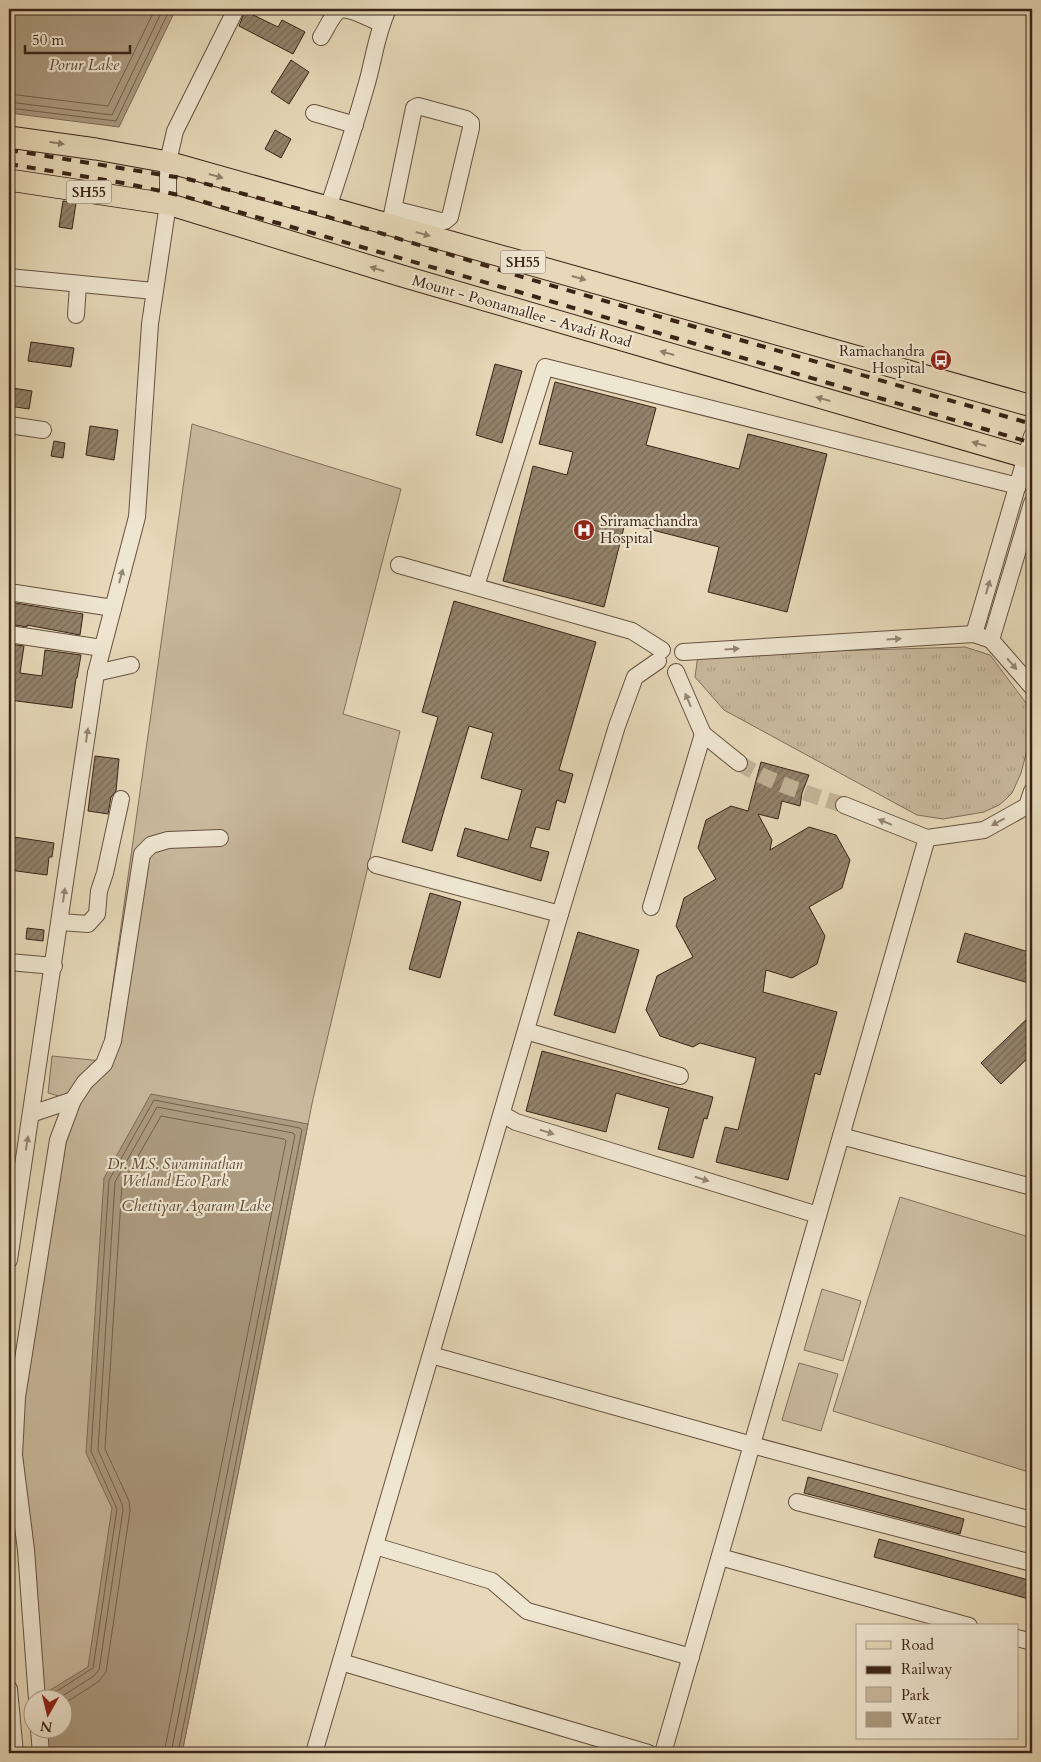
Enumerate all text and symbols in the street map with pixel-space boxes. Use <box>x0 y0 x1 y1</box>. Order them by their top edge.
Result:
scale bar <box>25 22 130 54</box>
text: 50 m <box>32 30 64 50</box>
water label: Porur Lake <box>49 54 120 76</box>
one-way arrow <box>49 139 65 147</box>
one-way arrow <box>209 172 224 180</box>
road number: SH55 <box>66 180 112 203</box>
one-way arrow <box>416 230 431 238</box>
road number: SH55 <box>500 250 546 274</box>
one-way arrow <box>369 264 384 272</box>
street label: Mount - Poonamallee - Avadi Road <box>410 270 634 352</box>
one-way arrow <box>572 274 587 282</box>
place label: Ramachandra Hospital <box>839 341 926 378</box>
bus stop icon: Ramachandra Hospital <box>929 348 953 372</box>
one-way arrow <box>659 349 674 357</box>
one-way arrow <box>816 394 831 402</box>
one-way arrow <box>972 440 987 448</box>
place label: Sriramachandra Hospital <box>600 511 699 548</box>
hospital icon: Sriramachandra Hospital <box>572 518 596 542</box>
one-way arrow <box>117 568 125 584</box>
one-way arrow <box>985 579 993 594</box>
one-way arrow <box>886 634 902 642</box>
one-way arrow <box>724 645 740 653</box>
one-way arrow <box>1006 657 1017 670</box>
one-way arrow <box>683 693 691 707</box>
one-way arrow <box>84 726 92 742</box>
one-way arrow <box>992 817 1005 826</box>
one-way arrow <box>878 818 893 826</box>
one-way arrow <box>60 887 68 903</box>
one-way arrow <box>540 1128 555 1136</box>
one-way arrow <box>23 1134 31 1150</box>
park label: Dr. M.S. Swaminathan Wetland Eco Park <box>107 1154 243 1191</box>
one-way arrow <box>695 1176 710 1184</box>
water label: Chettiyar Agaram Lake <box>122 1195 271 1217</box>
legend <box>856 1624 1018 1740</box>
text: Road <box>901 1635 934 1655</box>
text: Railway <box>901 1659 952 1679</box>
text: Park <box>901 1685 930 1705</box>
north arrow <box>22 1690 72 1740</box>
text: Water <box>900 1709 942 1729</box>
text: N <box>39 1716 54 1737</box>

